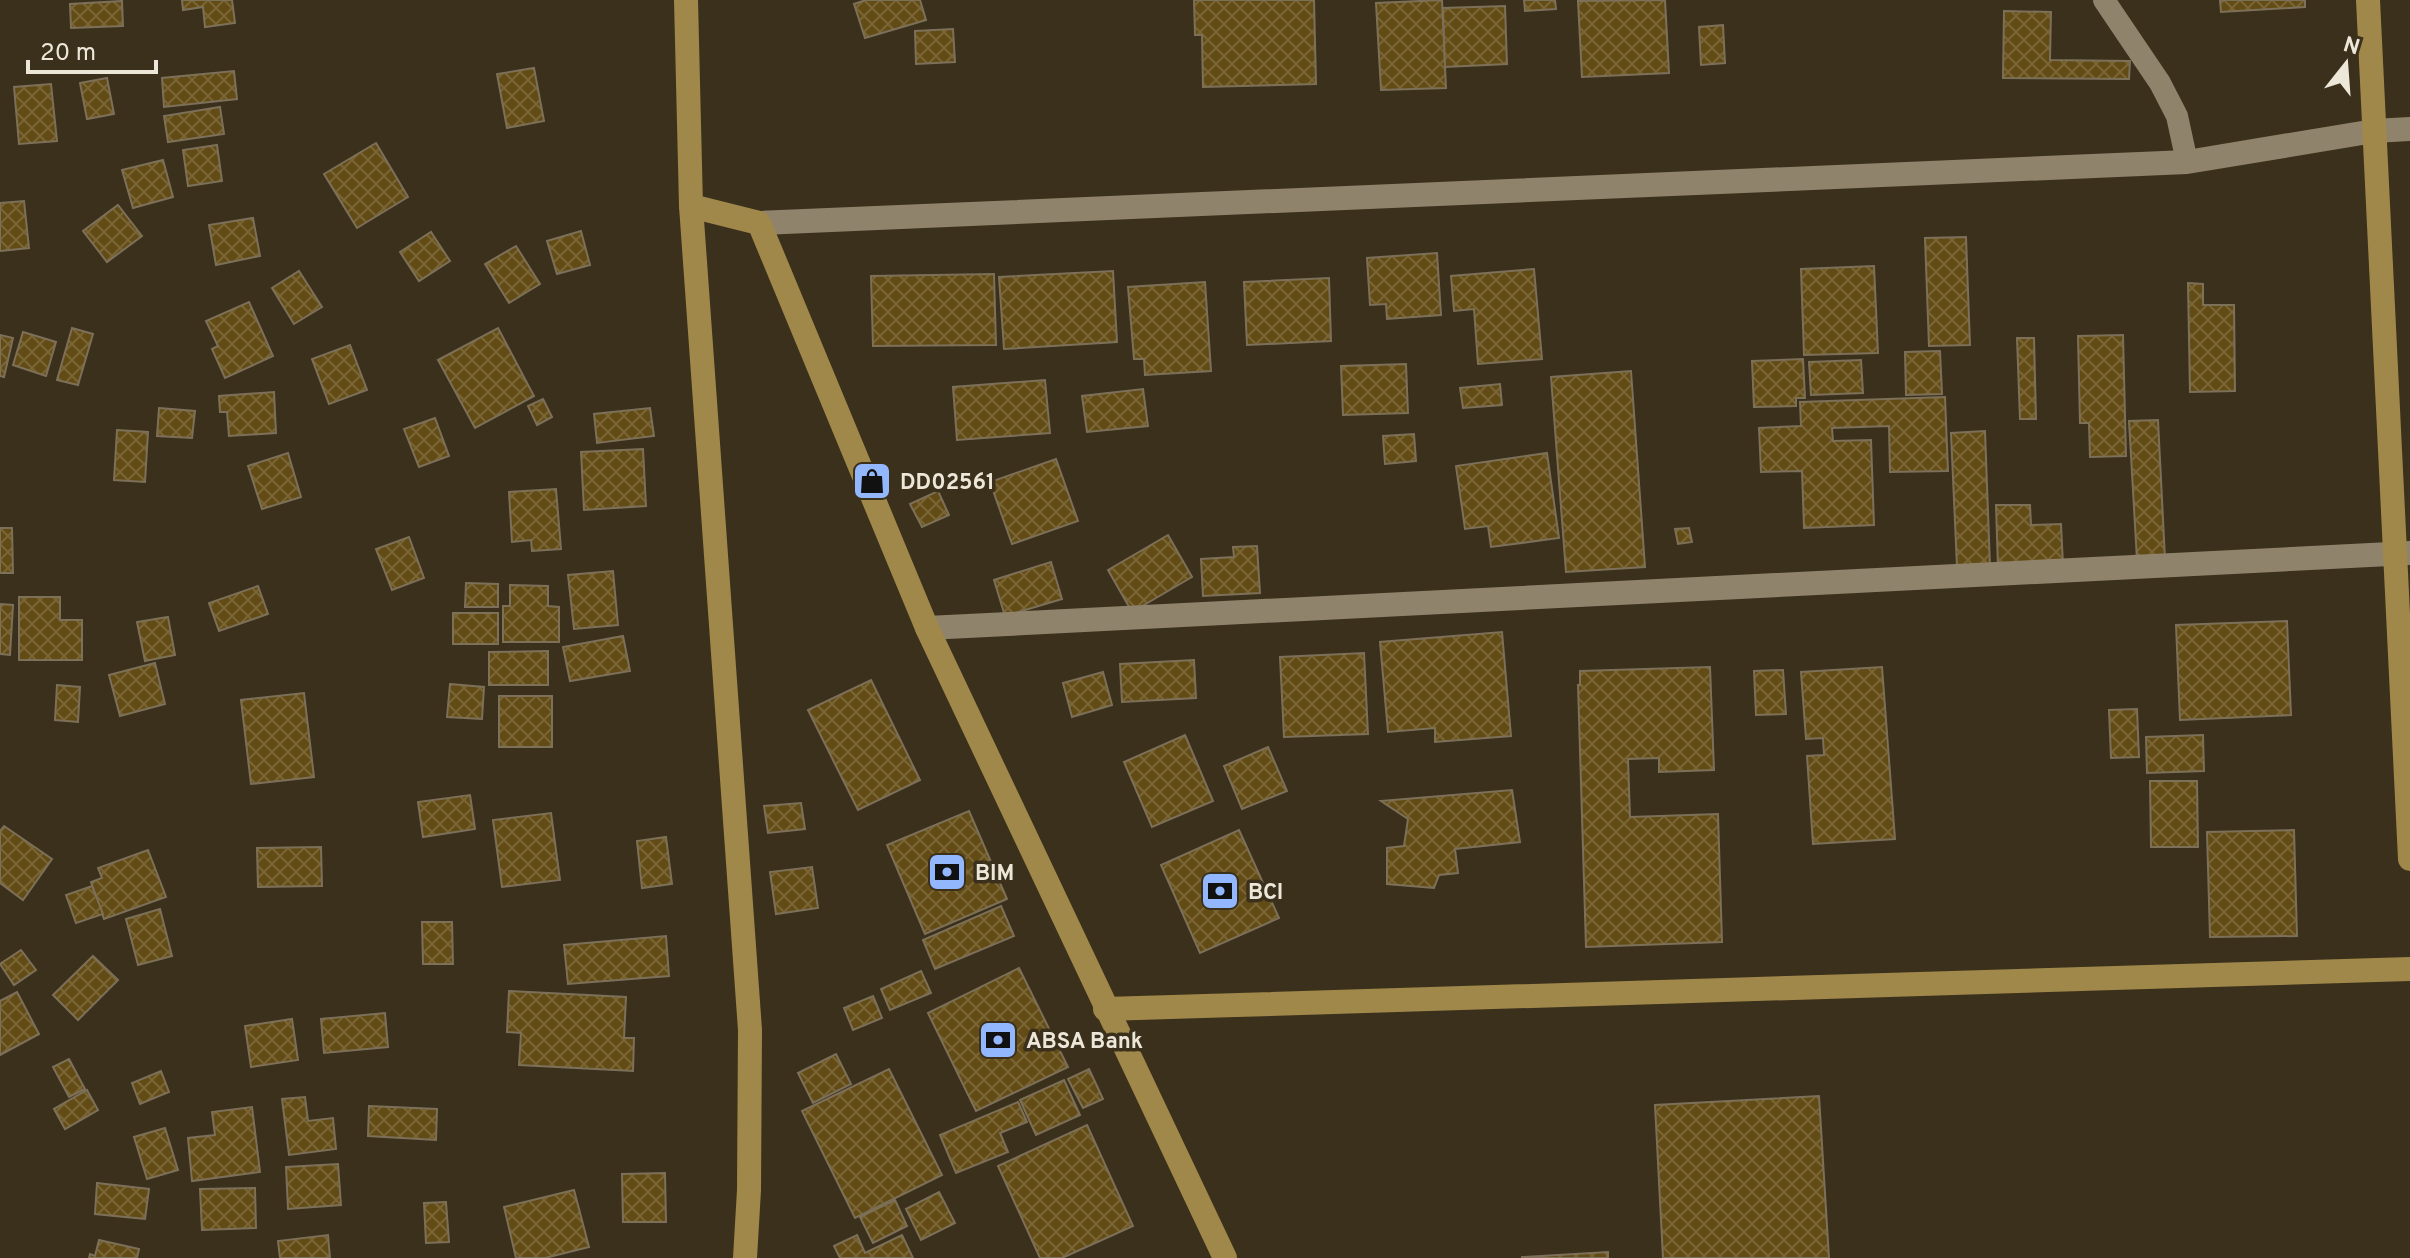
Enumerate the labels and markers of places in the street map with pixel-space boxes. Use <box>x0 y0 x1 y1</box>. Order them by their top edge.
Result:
shop icon: DD02561 <box>851 460 893 502</box>
place label: DD02561 <box>900 470 995 497</box>
bank icon: BIM <box>926 851 968 893</box>
place label: BIM <box>975 861 1014 888</box>
bank icon: BCI <box>1199 870 1241 912</box>
place label: BCI <box>1248 880 1283 907</box>
bank icon: ABSA Bank <box>977 1019 1019 1061</box>
place label: ABSA Bank <box>1026 1029 1143 1056</box>

